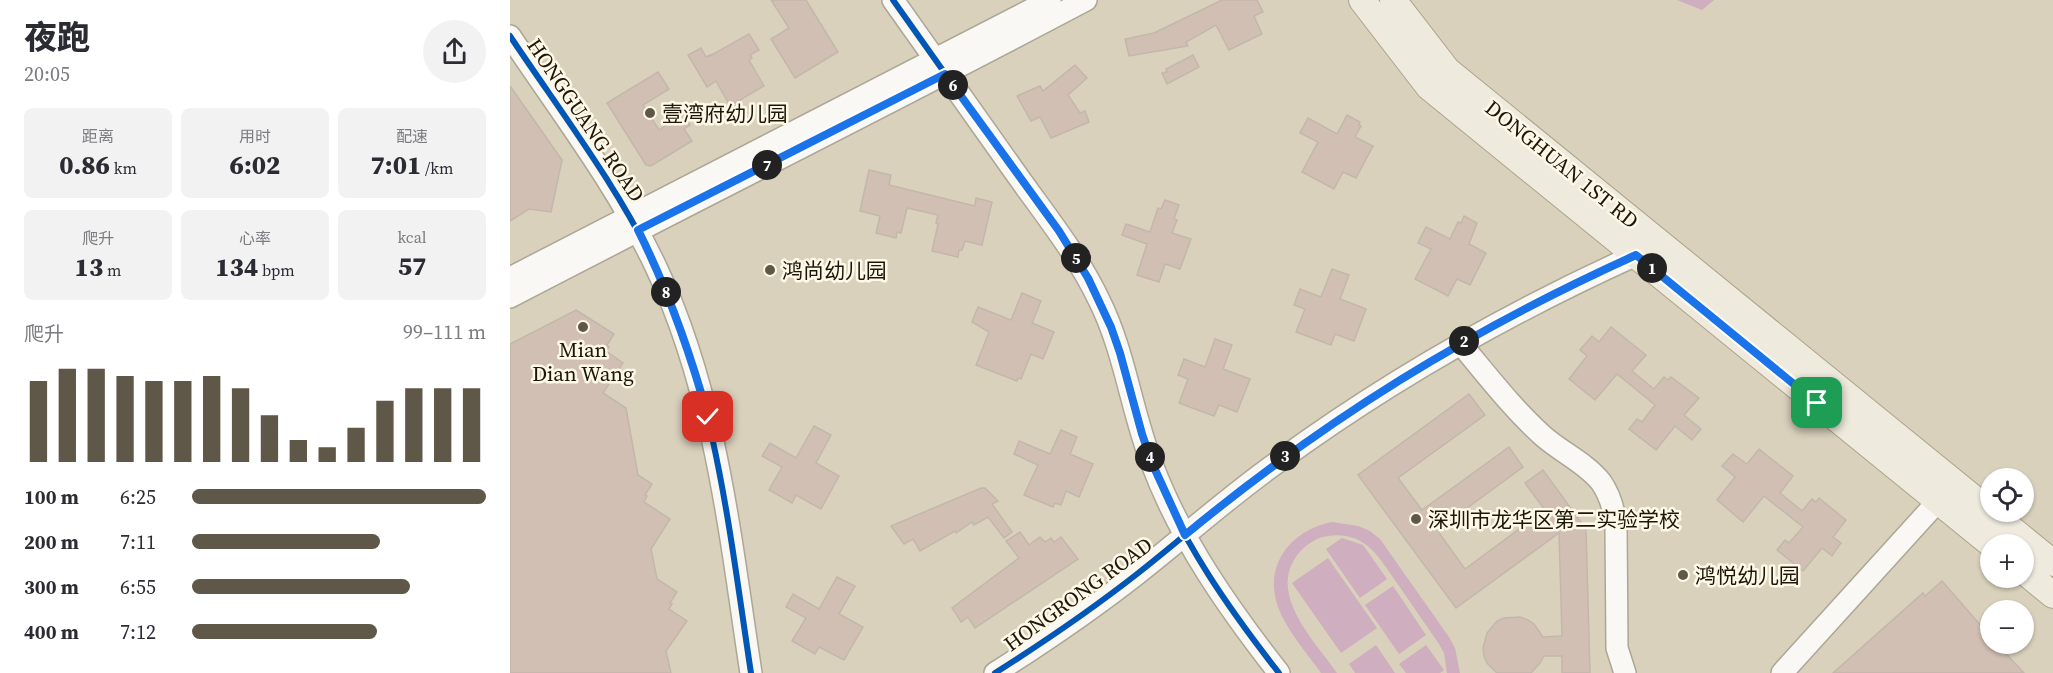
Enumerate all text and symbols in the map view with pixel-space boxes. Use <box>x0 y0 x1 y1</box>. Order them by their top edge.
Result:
text: 夜跑 <box>24 15 90 60</box>
button: share <box>423 20 486 83</box>
street label: HONGGUANG ROAD <box>520 33 652 207</box>
text: 20:05 <box>24 60 70 88</box>
pin: 6 <box>938 70 968 100</box>
text: 6 <box>949 74 957 96</box>
street label: DONGHUAN 1ST RD <box>1479 93 1645 235</box>
place label: 壹湾府幼儿园 <box>662 99 788 128</box>
marker: 壹湾府幼儿园 <box>643 106 657 120</box>
text: 距离 <box>82 125 114 147</box>
text: 用时 <box>239 125 271 147</box>
text: 配速 <box>396 125 428 147</box>
text: 0.86 <box>59 147 110 183</box>
text: 6:02 <box>230 147 280 183</box>
text: 7:01 <box>371 147 421 183</box>
pin: 7 <box>752 150 782 180</box>
text: 7 <box>763 154 771 176</box>
text: km <box>110 157 137 179</box>
text: /km <box>421 157 453 179</box>
text: kcal <box>397 226 427 248</box>
text: 爬升 <box>82 227 114 249</box>
text: 心率 <box>239 227 271 249</box>
pin: 5 <box>1061 243 1091 273</box>
text: 5 <box>1072 247 1080 269</box>
text: 57 <box>398 248 426 284</box>
text: 13 <box>75 249 103 285</box>
text: 134 <box>215 249 258 285</box>
pin: 1 <box>1637 253 1667 283</box>
place label: 鸿尚幼儿园 <box>782 256 887 285</box>
text: 1 <box>1648 257 1656 279</box>
text: m <box>103 259 121 281</box>
text: bpm <box>258 259 295 281</box>
marker: 鸿尚幼儿园 <box>763 263 777 277</box>
pin: 8 <box>651 277 681 307</box>
text: 8 <box>662 281 670 303</box>
text: 99–111 m <box>403 318 486 346</box>
text: 爬升 <box>24 320 64 348</box>
marker: Mian Dian Wang <box>576 320 590 334</box>
pin: 2 <box>1449 326 1479 356</box>
text: 2 <box>1460 330 1468 352</box>
place label: Mian Dian Wang <box>532 335 634 388</box>
pin <box>1791 377 1842 428</box>
icon: arrive <box>1800 386 1833 419</box>
pin <box>682 391 733 442</box>
icon: check <box>691 400 724 433</box>
pin: 3 <box>1270 441 1300 471</box>
pin: 4 <box>1135 442 1165 472</box>
text: 3 <box>1281 445 1289 467</box>
text: 4 <box>1146 446 1154 468</box>
map controls <box>1980 468 2034 654</box>
button: locate <box>1980 468 2034 522</box>
text: 100 m <box>24 483 79 511</box>
text: 6:25 <box>120 483 156 511</box>
place label: 深圳市龙华区第二实验学校 <box>1428 505 1680 534</box>
marker: 深圳市龙华区第二实验学校 <box>1409 512 1423 526</box>
text: 200 m <box>24 528 79 556</box>
text: 7:11 <box>120 528 156 556</box>
street label: HONGRONG ROAD <box>998 530 1158 658</box>
button: + <box>1980 534 2034 588</box>
place label: 鸿悦幼儿园 <box>1695 561 1800 590</box>
marker: 鸿悦幼儿园 <box>1676 568 1690 582</box>
text: 300 m <box>24 573 79 601</box>
text: 6:55 <box>120 573 156 601</box>
button: − <box>1980 600 2034 654</box>
text: 400 m <box>24 618 79 646</box>
text: 7:12 <box>120 618 156 646</box>

